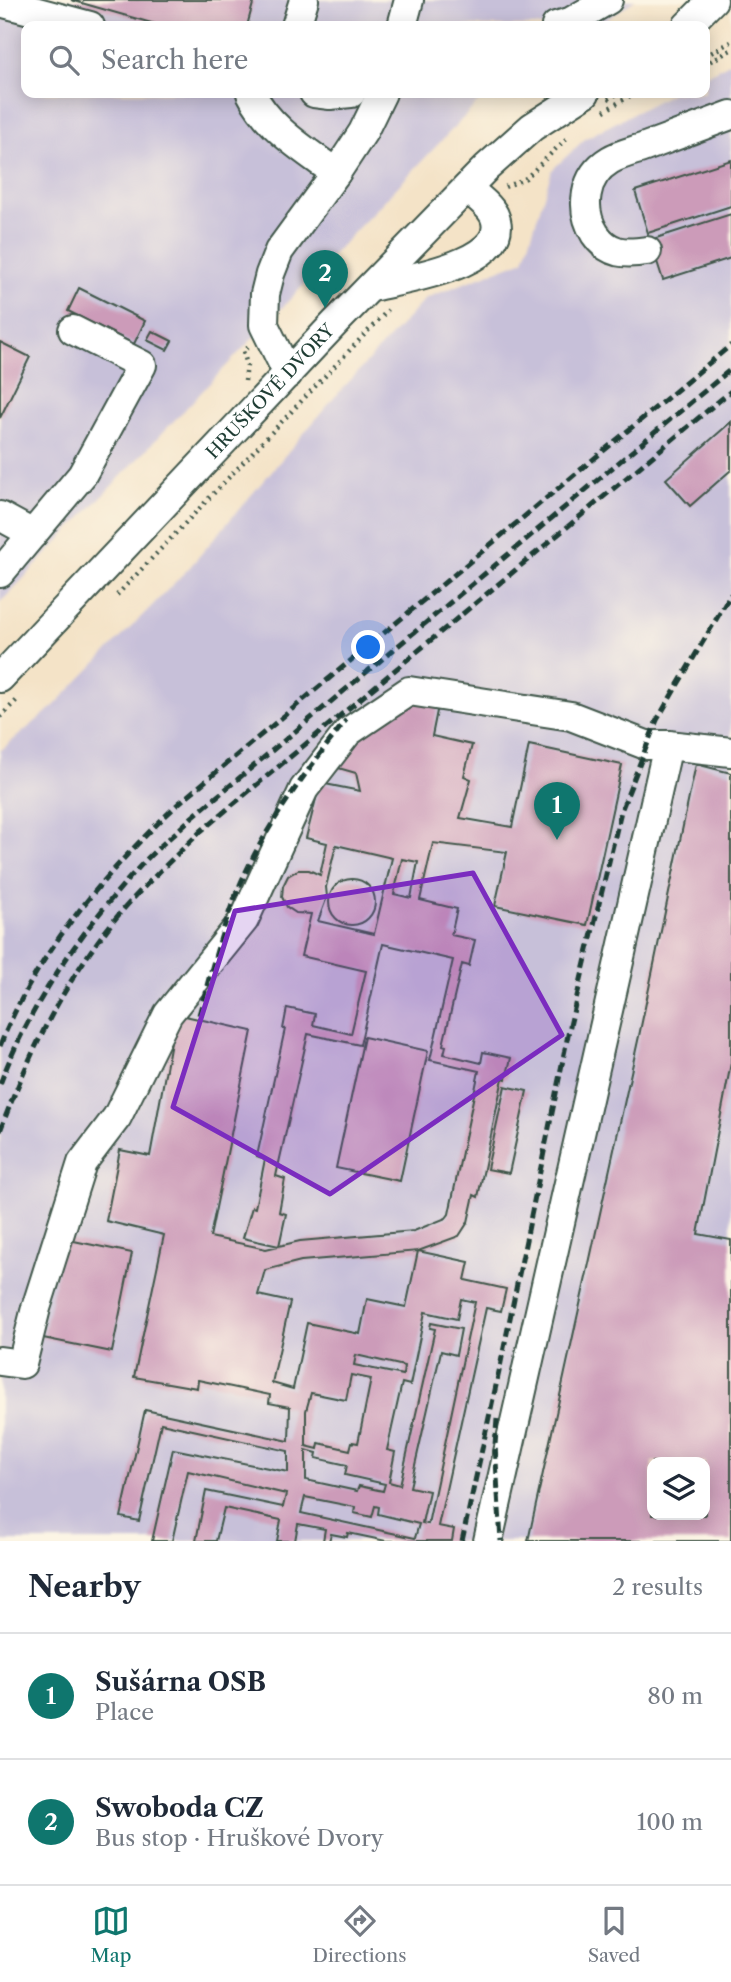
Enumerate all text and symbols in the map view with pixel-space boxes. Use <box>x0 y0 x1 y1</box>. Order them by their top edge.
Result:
search box <box>21 21 710 98</box>
icon: search <box>45 41 83 79</box>
text: Search here <box>101 44 248 76</box>
pin: 2 <box>302 250 348 308</box>
street label: HRUŠKOVÉ DVORY <box>202 319 340 463</box>
your location <box>351 630 385 664</box>
pin: 1 <box>534 782 580 840</box>
map controls <box>647 1457 710 1520</box>
button: layers <box>647 1457 710 1520</box>
text: Nearby <box>28 1568 141 1605</box>
text: 2 results <box>612 1573 703 1601</box>
text: Sušárna OSB <box>95 1666 266 1698</box>
text: 1 <box>46 1682 56 1710</box>
text: 80 m <box>647 1682 703 1710</box>
text: Place <box>95 1698 154 1726</box>
text: Swoboda CZ <box>95 1792 264 1824</box>
text: 2 <box>44 1808 58 1836</box>
text: 100 m <box>637 1808 703 1836</box>
text: Bus stop · Hruškové Dvory <box>95 1824 384 1852</box>
tab: Map <box>91 1902 131 1967</box>
tab: Directions <box>313 1902 406 1967</box>
tab: Saved <box>588 1902 640 1967</box>

